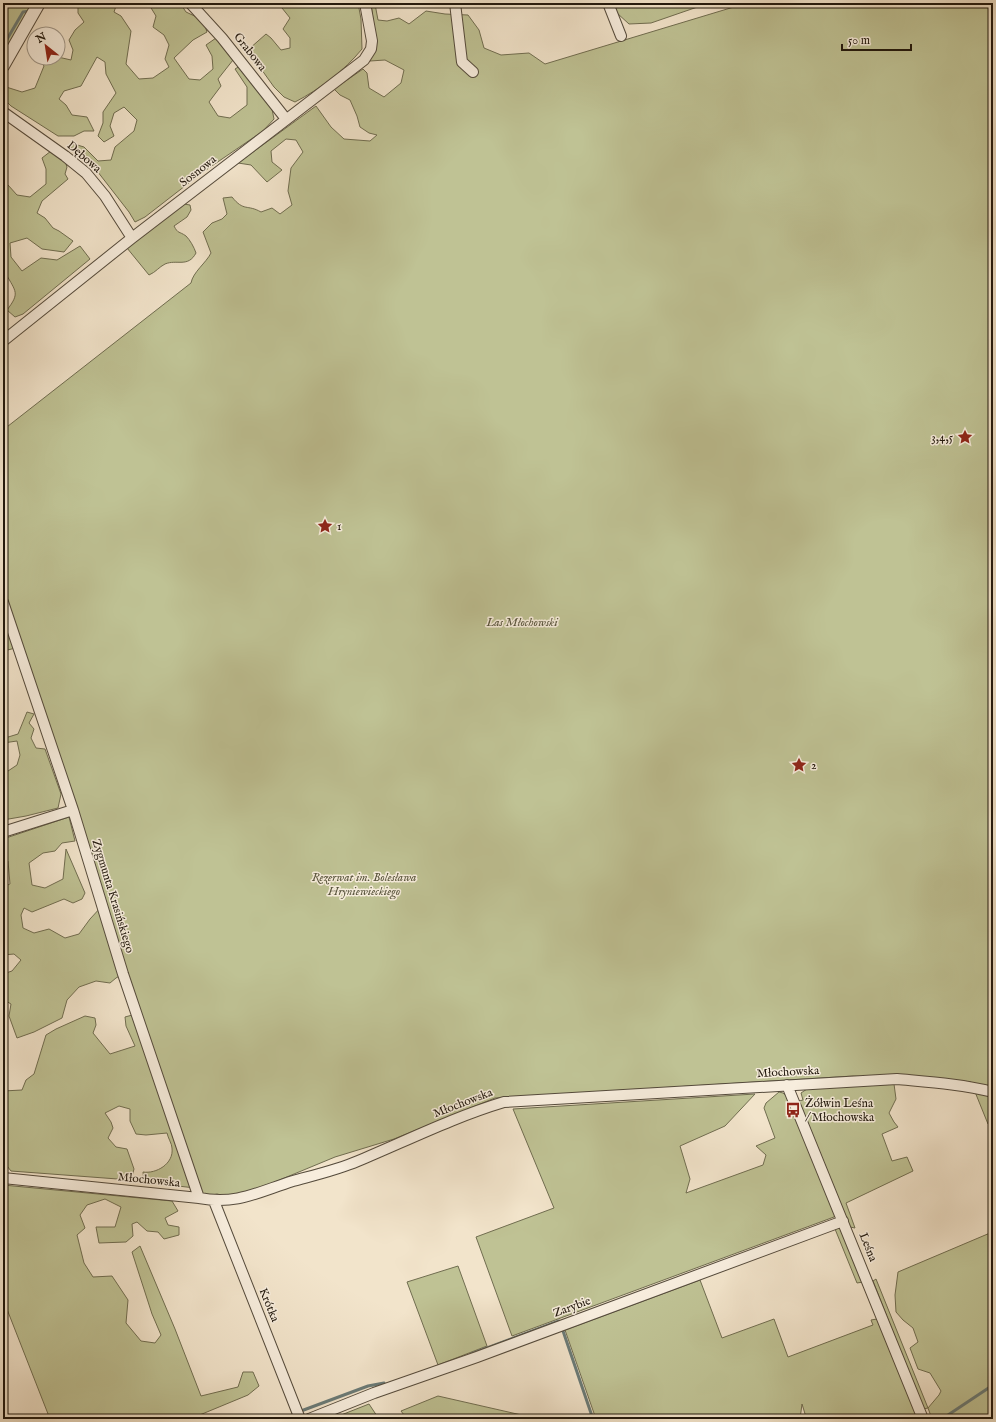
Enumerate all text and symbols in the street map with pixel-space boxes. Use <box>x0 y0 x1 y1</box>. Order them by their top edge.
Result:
north arrow <box>26 26 66 66</box>
scale bar <box>842 26 911 52</box>
text: N <box>33 30 50 47</box>
street label: Grabowa <box>230 30 270 75</box>
text: 50 m <box>848 33 870 48</box>
street label: Dębowa <box>64 138 105 177</box>
street label: Sosnowa <box>177 151 220 190</box>
place icon: 3,4,5 <box>956 428 974 446</box>
place label: 3,4,5 <box>931 430 954 445</box>
place icon: 1 <box>316 517 334 535</box>
place label: 1 <box>337 519 341 534</box>
park label: Las Młochowski <box>485 615 559 630</box>
place icon: 2 <box>790 756 808 774</box>
place label: 2 <box>811 758 817 773</box>
street label: Zygmunta Krasińskiego <box>89 837 138 955</box>
park label: Rezerwat im. Bolesława Hryniewieckiego <box>312 870 416 900</box>
street label: Młochowska <box>756 1063 820 1081</box>
street label: Młochowska <box>431 1085 496 1121</box>
place label: Żółwin Leśna / Młochowska <box>805 1095 875 1125</box>
bus stop icon: Żółwin Leśna / Młochowska <box>784 1101 802 1119</box>
street label: Młochowska <box>117 1169 182 1191</box>
street label: Leśna <box>855 1230 881 1264</box>
street label: Krótka <box>255 1286 283 1325</box>
street label: Zarybie <box>551 1293 593 1321</box>

